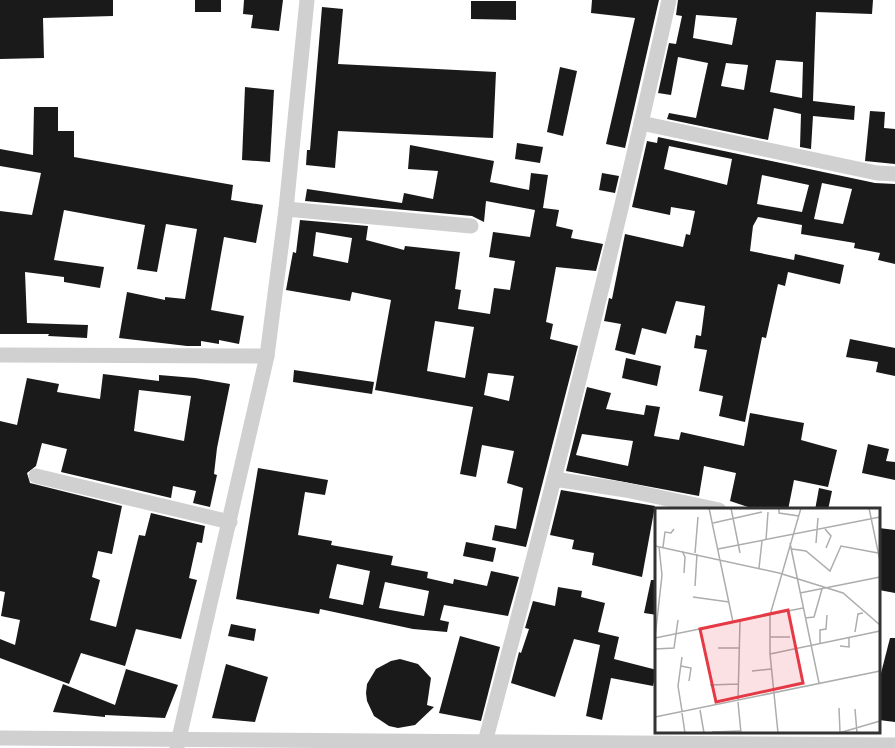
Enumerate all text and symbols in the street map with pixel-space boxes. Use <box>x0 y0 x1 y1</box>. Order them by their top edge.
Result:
inset map <box>655 508 880 733</box>

